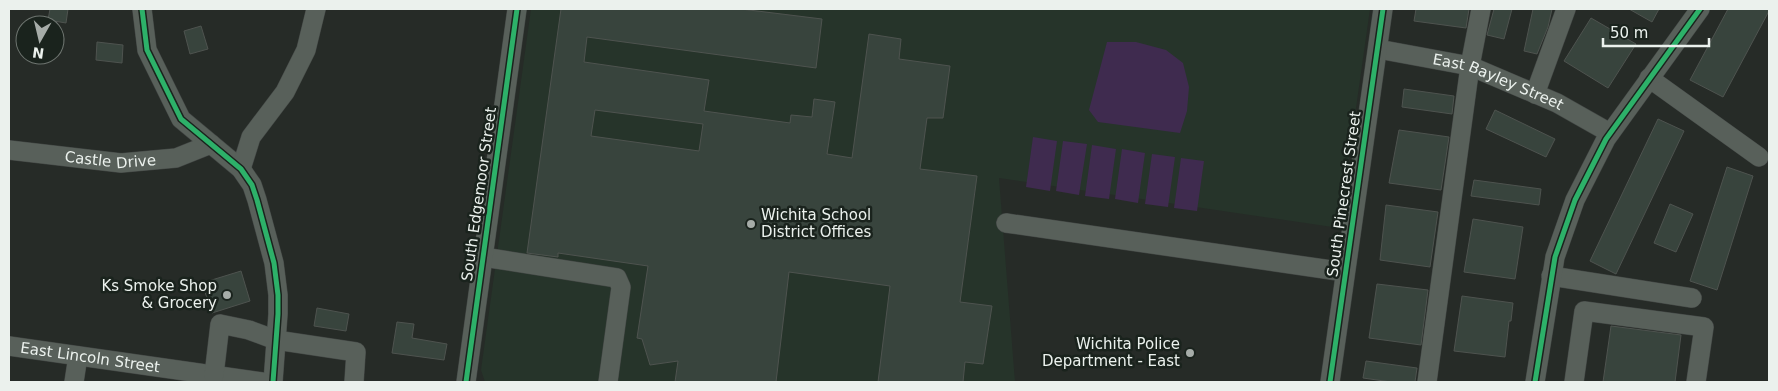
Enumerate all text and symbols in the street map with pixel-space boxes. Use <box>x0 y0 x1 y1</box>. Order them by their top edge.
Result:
north arrow <box>15 15 65 65</box>
scale bar <box>1603 15 1709 47</box>
text: 50 m <box>1610 24 1648 42</box>
text: N <box>31 44 45 62</box>
street label: East Bayley Street <box>1431 50 1567 114</box>
street label: South Edgemoor Street <box>458 106 500 282</box>
street label: South Pinecrest Street <box>1323 110 1365 278</box>
street label: Castle Drive <box>64 148 157 172</box>
place label: Wichita School District Offices <box>761 206 871 241</box>
marker: Wichita School District Offices <box>745 218 757 230</box>
place label: Ks Smoke Shop & Grocery <box>101 277 217 312</box>
marker: Ks Smoke Shop & Grocery <box>221 289 233 301</box>
place label: Wichita Police Department - East <box>1042 335 1180 370</box>
street label: East Lincoln Street <box>19 339 161 376</box>
marker: Wichita Police Department - East <box>1184 347 1196 359</box>

